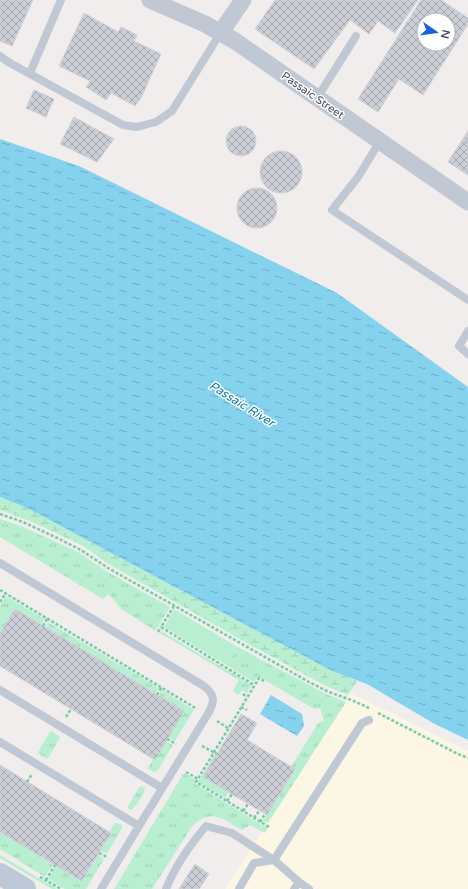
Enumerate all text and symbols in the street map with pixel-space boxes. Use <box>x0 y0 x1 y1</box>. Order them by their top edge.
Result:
north arrow <box>416 12 456 52</box>
text: N <box>438 28 453 40</box>
street label: Passaic Street <box>279 69 346 122</box>
water label: Passaic River <box>207 378 278 430</box>

